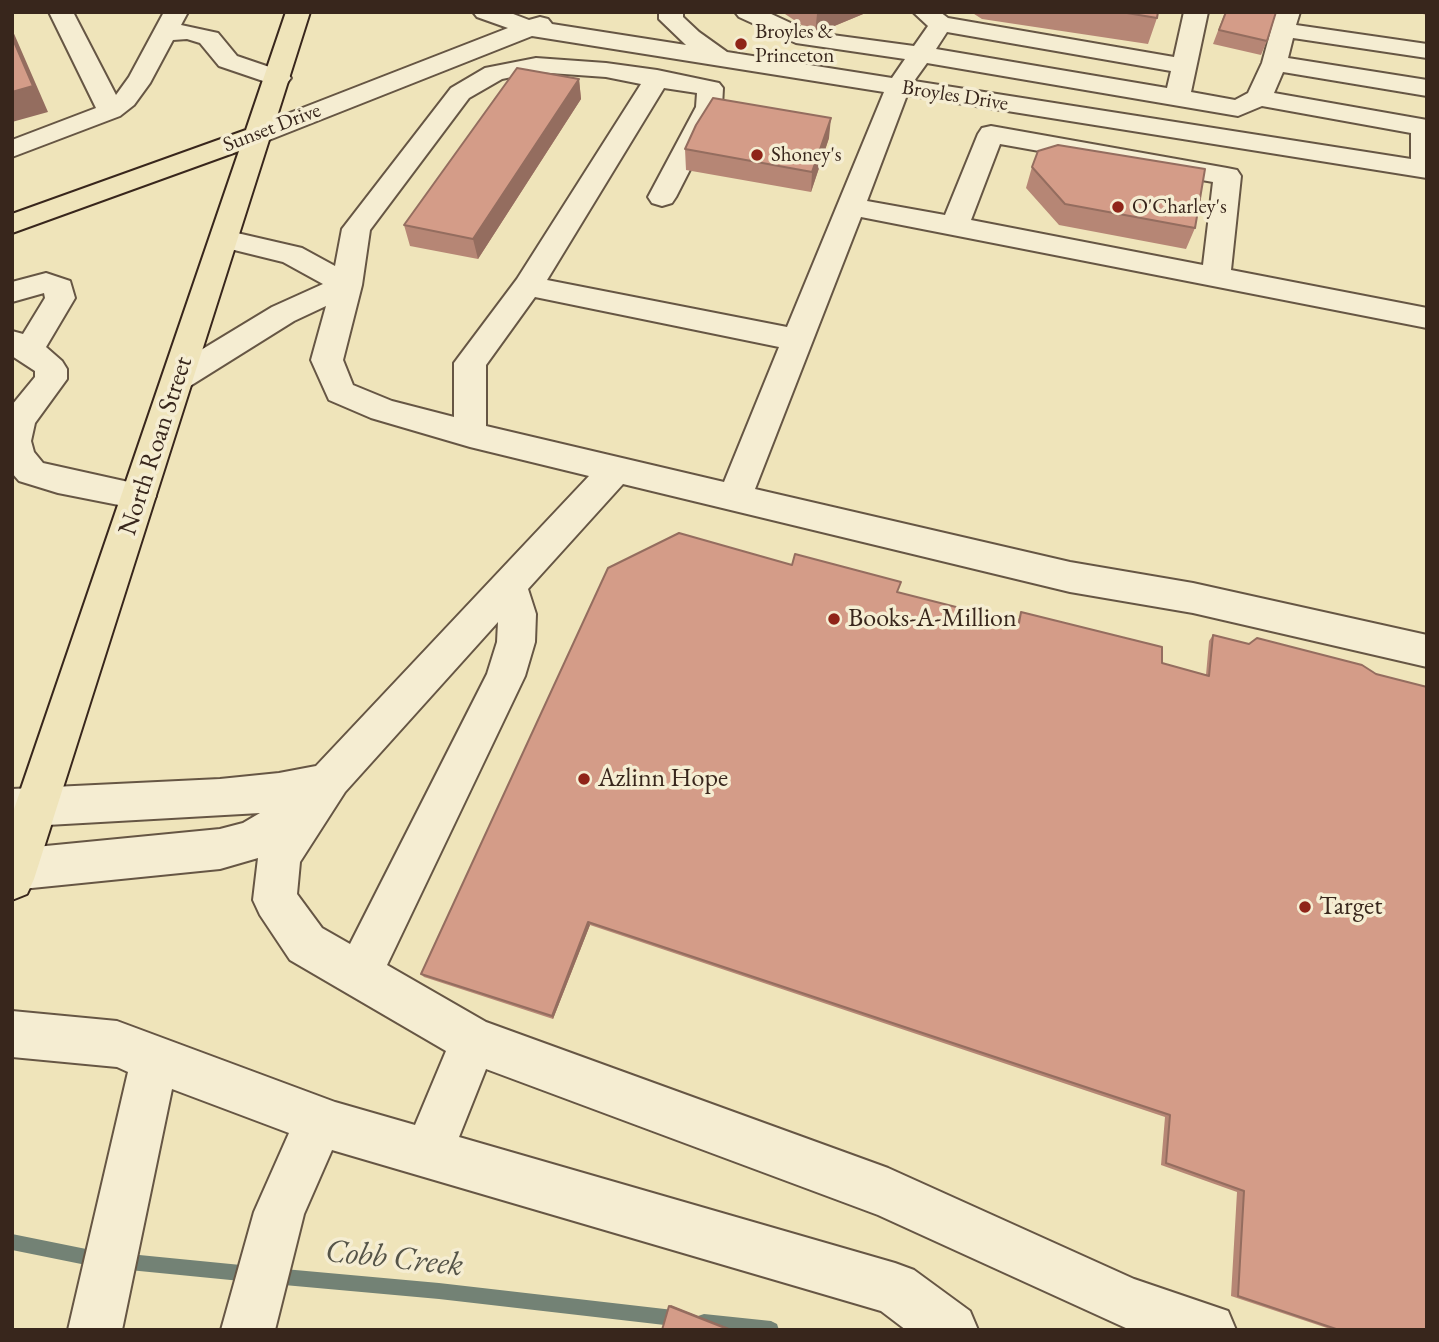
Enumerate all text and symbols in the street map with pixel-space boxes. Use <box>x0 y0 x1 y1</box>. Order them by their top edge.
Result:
place label: Broyles & Princeton <box>755 19 834 69</box>
marker: Broyles & Princeton <box>733 36 749 52</box>
street label: Broyles Drive <box>900 75 1010 117</box>
street label: Sunset Drive <box>220 98 324 158</box>
place label: Shoney's <box>771 142 841 168</box>
marker: Shoney's <box>749 147 765 163</box>
place label: O'Charley's <box>1132 194 1227 220</box>
marker: O'Charley's <box>1110 199 1126 215</box>
street label: North Roan Street <box>112 353 200 539</box>
place label: Books-A-Million <box>848 603 1017 635</box>
marker: Books-A-Million <box>826 611 842 627</box>
place label: Azlinn Hope <box>598 763 728 795</box>
marker: Azlinn Hope <box>576 771 592 787</box>
place label: Target <box>1319 891 1382 923</box>
marker: Target <box>1297 899 1313 915</box>
water label: Cobb Creek <box>323 1232 465 1286</box>

